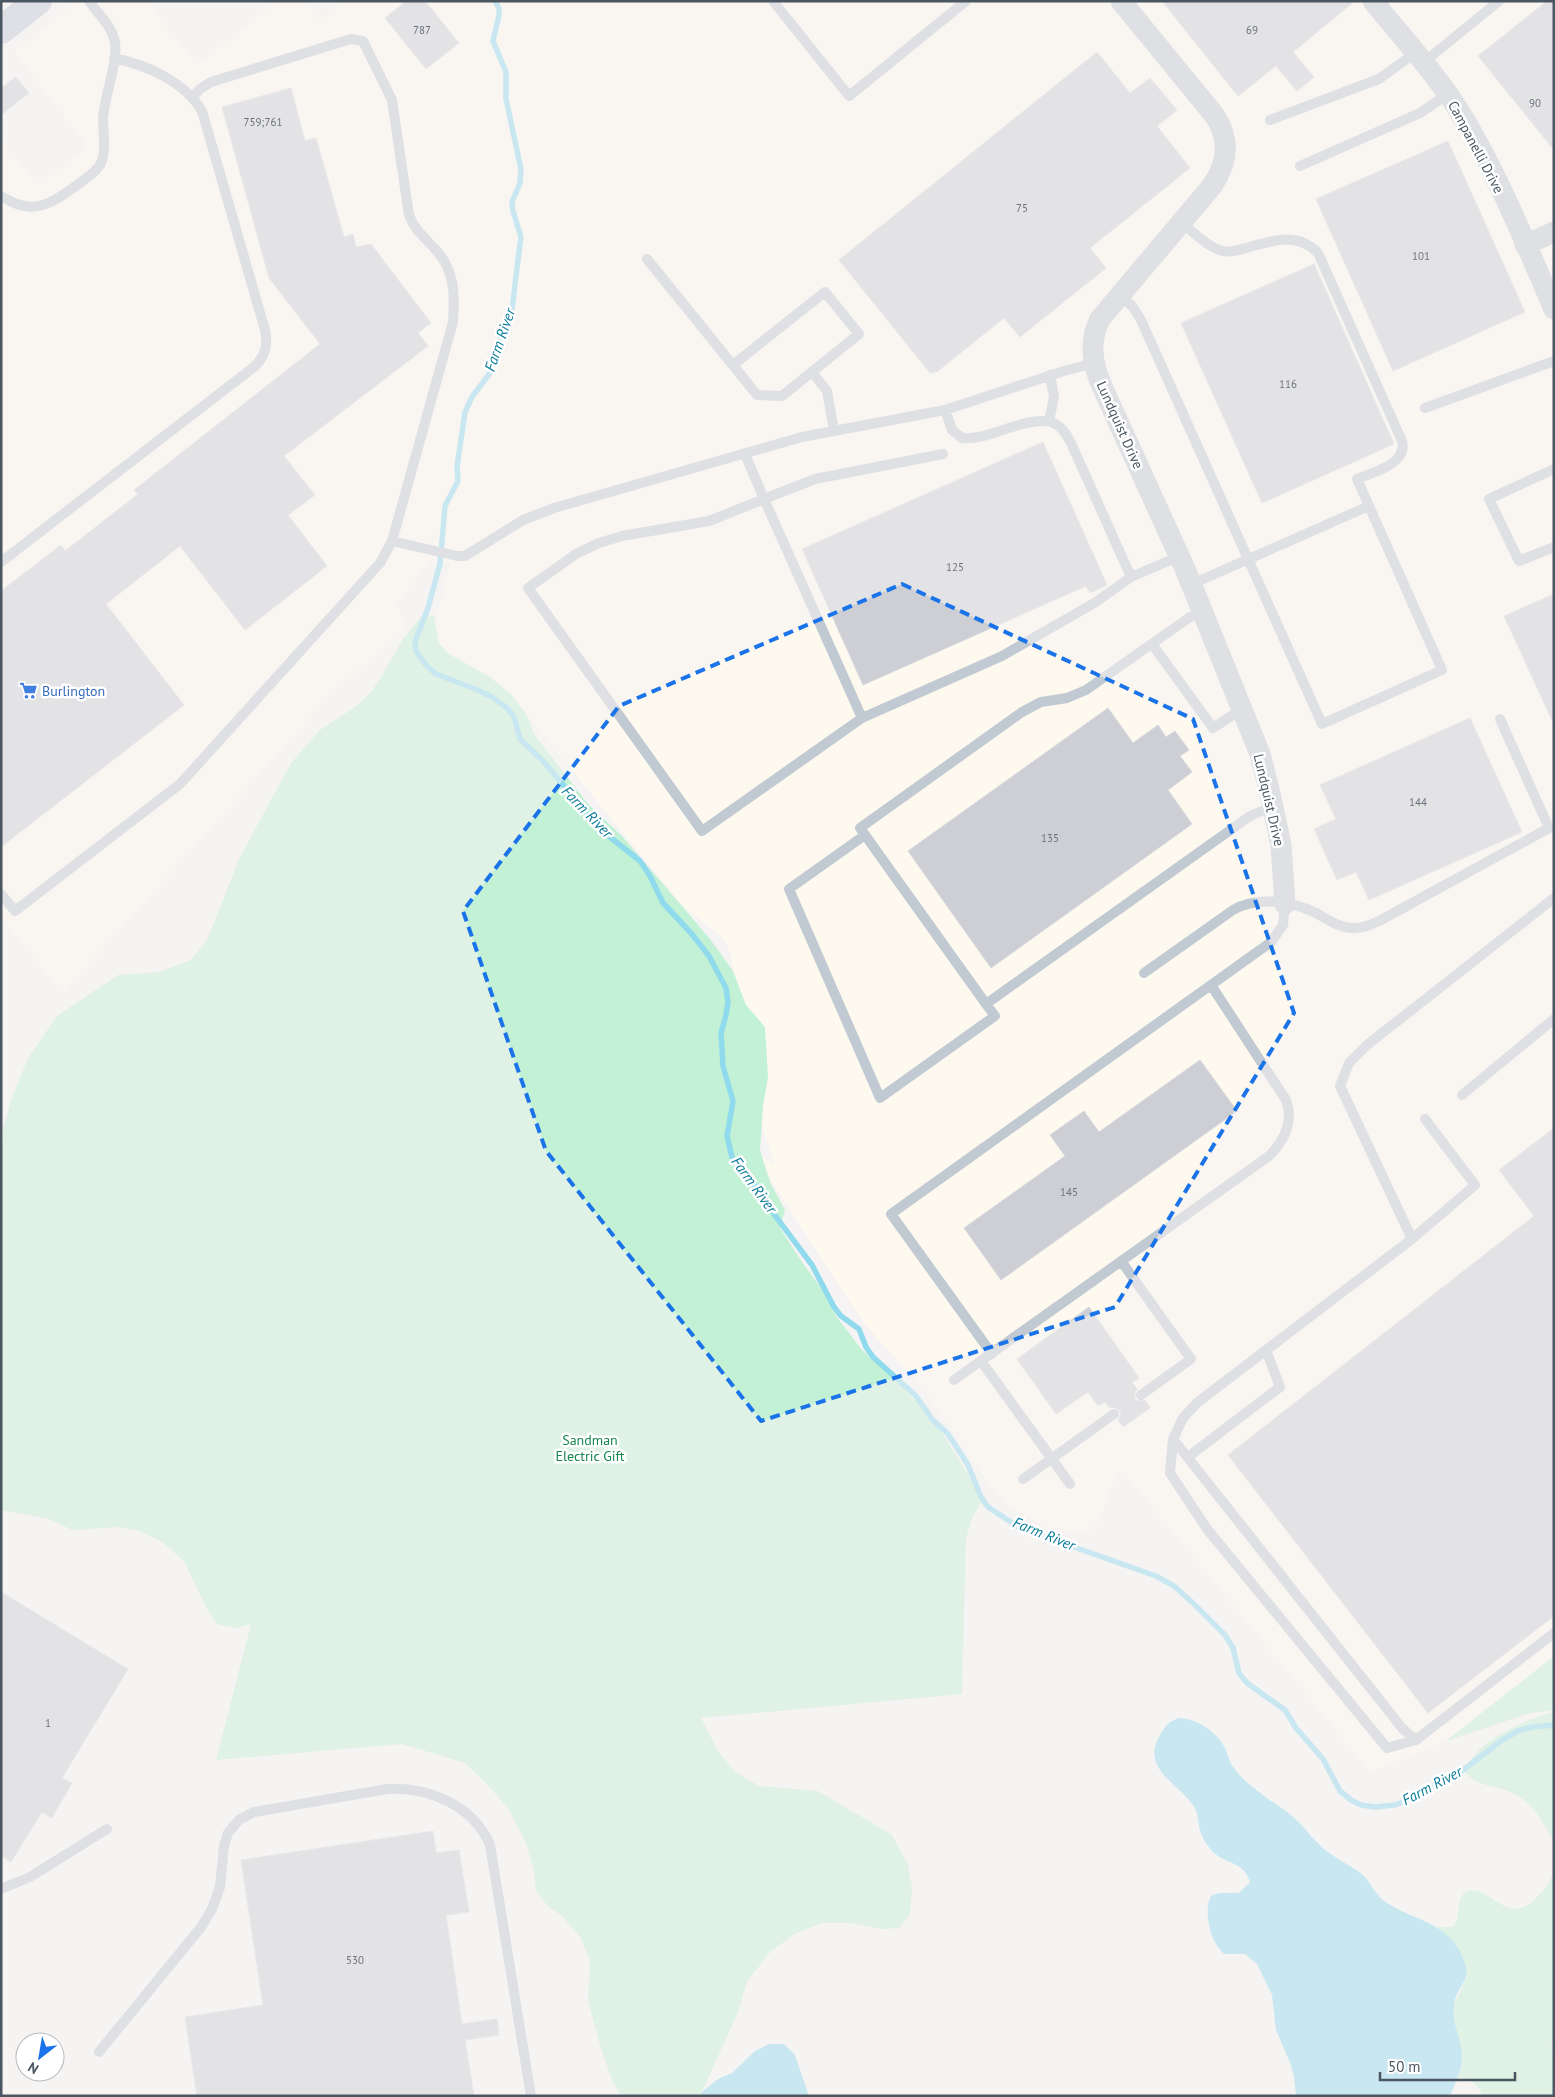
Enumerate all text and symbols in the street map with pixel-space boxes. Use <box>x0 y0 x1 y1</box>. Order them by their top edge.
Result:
house number: 787 <box>413 23 431 37</box>
house number: 69 <box>1246 23 1258 37</box>
house number: 90 <box>1529 96 1541 110</box>
street label: Campanelli Drive <box>1444 98 1508 196</box>
house number: 759;761 <box>244 115 282 129</box>
house number: 75 <box>1016 201 1028 215</box>
house number: 101 <box>1412 249 1430 263</box>
water label: Farm River <box>480 305 520 374</box>
house number: 116 <box>1279 377 1297 391</box>
street label: Lundquist Drive <box>1093 378 1147 472</box>
house number: 125 <box>946 560 964 574</box>
supermarket icon: Burlington <box>18 681 38 701</box>
place label: Burlington <box>42 682 105 700</box>
street label: Lundquist Drive <box>1250 752 1288 848</box>
water label: Farm River <box>558 781 618 843</box>
house number: 144 <box>1409 795 1427 809</box>
house number: 135 <box>1041 831 1059 845</box>
water label: Farm River <box>727 1153 782 1218</box>
house number: 145 <box>1060 1185 1078 1199</box>
park label: Sandman Electric Gift <box>555 1431 625 1465</box>
water label: Farm River <box>1010 1512 1079 1555</box>
house number: 1 <box>45 1716 51 1730</box>
water label: Farm River <box>1398 1761 1466 1809</box>
house number: 530 <box>346 1953 364 1967</box>
north arrow <box>15 2032 65 2082</box>
scale bar <box>1380 2050 1515 2082</box>
text: 50 m <box>1388 2057 1421 2076</box>
text: N <box>25 2058 42 2078</box>

